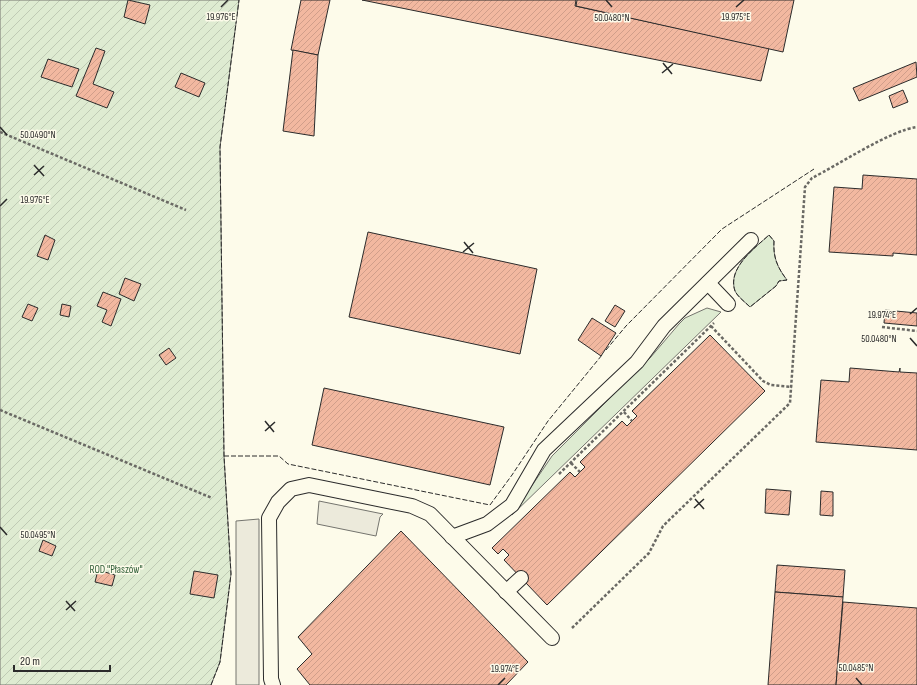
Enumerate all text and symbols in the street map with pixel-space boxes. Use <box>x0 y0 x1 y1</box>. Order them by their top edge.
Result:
text: 19.976°E <box>206 11 236 23</box>
text: 19.975°E <box>722 11 750 23</box>
text: 50.0480°N <box>594 12 630 24</box>
text: 50.0490°N <box>20 129 56 141</box>
text: 19.976°E <box>20 194 50 206</box>
text: 19.974°E <box>868 309 896 321</box>
text: 50.0480°N <box>861 333 897 345</box>
text: 50.0495°N <box>21 529 55 541</box>
park label: ROD "Płaszów" <box>89 563 143 576</box>
scale bar <box>14 647 110 673</box>
text: 20 m <box>20 654 40 669</box>
text: 50.0485°N <box>839 662 873 674</box>
text: 19.974°E <box>491 663 519 675</box>

